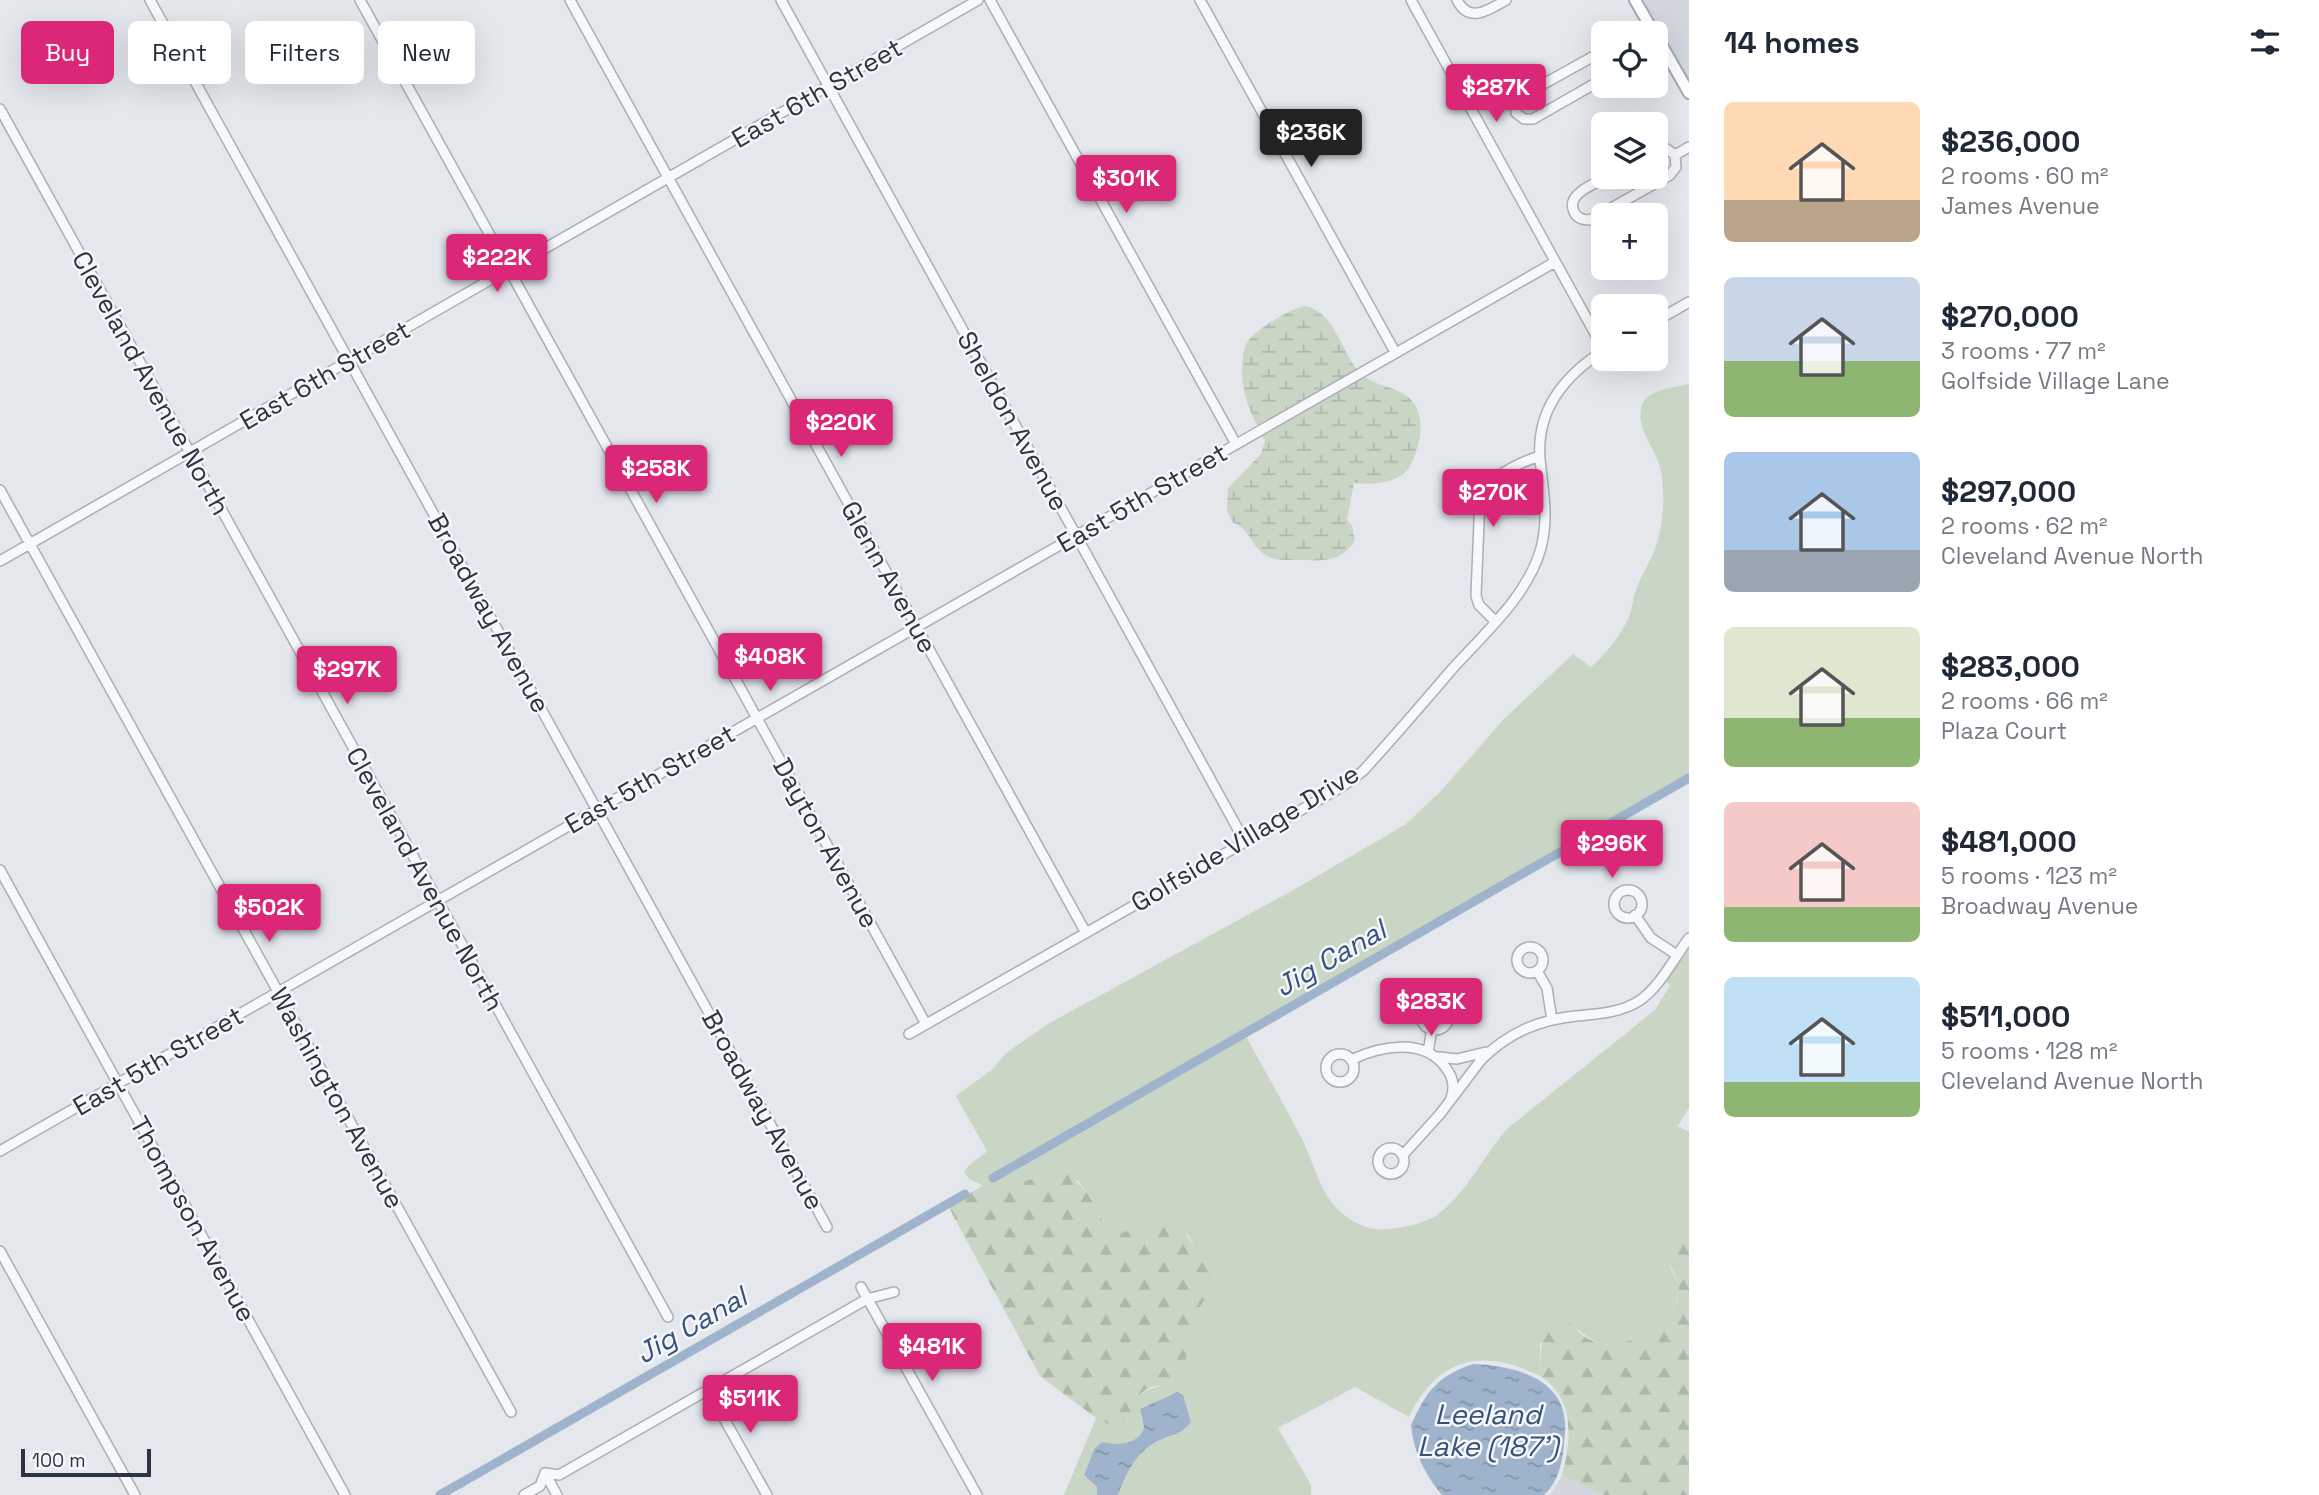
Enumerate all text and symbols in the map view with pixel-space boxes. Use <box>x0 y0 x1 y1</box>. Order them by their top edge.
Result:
chip: Buy <box>21 21 114 84</box>
chip: Rent <box>128 21 231 84</box>
chip: Filters <box>245 21 364 84</box>
chip: New <box>378 21 475 84</box>
map controls <box>1591 21 1668 371</box>
button: locate <box>1591 21 1668 98</box>
text: 14 homes <box>1724 23 1860 62</box>
icon: filters <box>2246 23 2284 61</box>
street label: East 6th Street <box>726 30 908 156</box>
pin: $287K <box>1447 64 1545 124</box>
text: $287K <box>1462 72 1530 102</box>
pin: $236K <box>1262 110 1360 169</box>
button: layers <box>1591 112 1668 189</box>
text: $236K <box>1276 117 1346 147</box>
text: $236,000 <box>1941 122 2081 161</box>
icon: home <box>1780 130 1864 214</box>
pin: $301K <box>1077 156 1175 215</box>
text: 2 rooms · 60 m² <box>1941 161 2108 191</box>
text: $301K <box>1092 163 1160 193</box>
text: James Avenue <box>1941 191 2100 221</box>
button: + <box>1591 203 1668 280</box>
pin: $222K <box>448 234 546 294</box>
text: $222K <box>462 242 532 272</box>
street label: Cleveland Avenue North <box>64 245 238 521</box>
button: − <box>1591 294 1668 371</box>
text: $270,000 <box>1941 297 2079 336</box>
icon: home <box>1780 305 1864 389</box>
street label: East 6th Street <box>234 312 416 438</box>
street label: Sheldon Avenue <box>950 325 1076 517</box>
text: 3 rooms · 77 m² <box>1941 336 2106 366</box>
text: Golfside Village Lane <box>1941 366 2170 396</box>
pin: $220K <box>792 400 890 459</box>
text: $220K <box>806 407 876 437</box>
street label: East 5th Street <box>1051 435 1233 561</box>
pin: $258K <box>607 446 705 505</box>
text: $258K <box>621 453 691 483</box>
pin: $270K <box>1444 470 1542 529</box>
text: $297,000 <box>1941 472 2076 511</box>
text: $270K <box>1458 477 1528 507</box>
icon: home <box>1780 480 1864 564</box>
street label: Glenn Avenue <box>833 495 945 659</box>
street label: Broadway Avenue <box>420 507 558 719</box>
text: 2 rooms · 62 m² <box>1941 511 2107 541</box>
text: Cleveland Avenue North <box>1941 541 2203 571</box>
pin: $408K <box>721 634 819 693</box>
text: $408K <box>734 641 806 671</box>
pin: $297K <box>298 646 396 706</box>
text: $283,000 <box>1941 647 2080 686</box>
text: $297K <box>313 654 381 684</box>
icon: home <box>1780 655 1864 739</box>
text: 2 rooms · 66 m² <box>1941 686 2108 716</box>
street label: East 5th Street <box>559 716 741 842</box>
text: Plaza Court <box>1941 716 2067 746</box>
street label: Cleveland Avenue North <box>338 741 512 1017</box>
street label: Dayton Avenue <box>765 752 887 934</box>
street label: Golfside Village Drive <box>1125 756 1365 920</box>
pin: $296K <box>1563 820 1661 880</box>
text: $481,000 <box>1941 822 2077 861</box>
text: $296K <box>1577 828 1647 858</box>
icon: home <box>1780 830 1864 914</box>
text: 5 rooms · 123 m² <box>1941 861 2117 891</box>
pin: $502K <box>220 884 318 944</box>
text: Broadway Avenue <box>1941 891 2138 921</box>
text: $502K <box>234 892 304 922</box>
water label: Jig Canal <box>1268 910 1395 1004</box>
pin: $283K <box>1382 978 1480 1038</box>
street label: Washington Avenue <box>262 981 412 1215</box>
text: $283K <box>1396 986 1466 1016</box>
text: $511,000 <box>1941 997 2071 1036</box>
street label: East 5th Street <box>67 998 249 1124</box>
street label: Broadway Avenue <box>694 1004 832 1216</box>
icon: home <box>1780 1005 1864 1089</box>
text: 5 rooms · 128 m² <box>1941 1036 2117 1066</box>
text: Cleveland Avenue North <box>1941 1066 2203 1096</box>
street label: Thompson Avenue <box>122 1110 264 1328</box>
water label: Jig Canal <box>629 1277 756 1371</box>
pin: $481K <box>883 1324 981 1383</box>
text: $481K <box>898 1331 966 1361</box>
pin: $511K <box>701 1376 799 1435</box>
text: $511K <box>719 1383 781 1413</box>
water label: Leeland Lake (187') <box>1417 1396 1561 1464</box>
scale bar <box>21 1446 150 1478</box>
text: 100 m <box>32 1448 86 1473</box>

